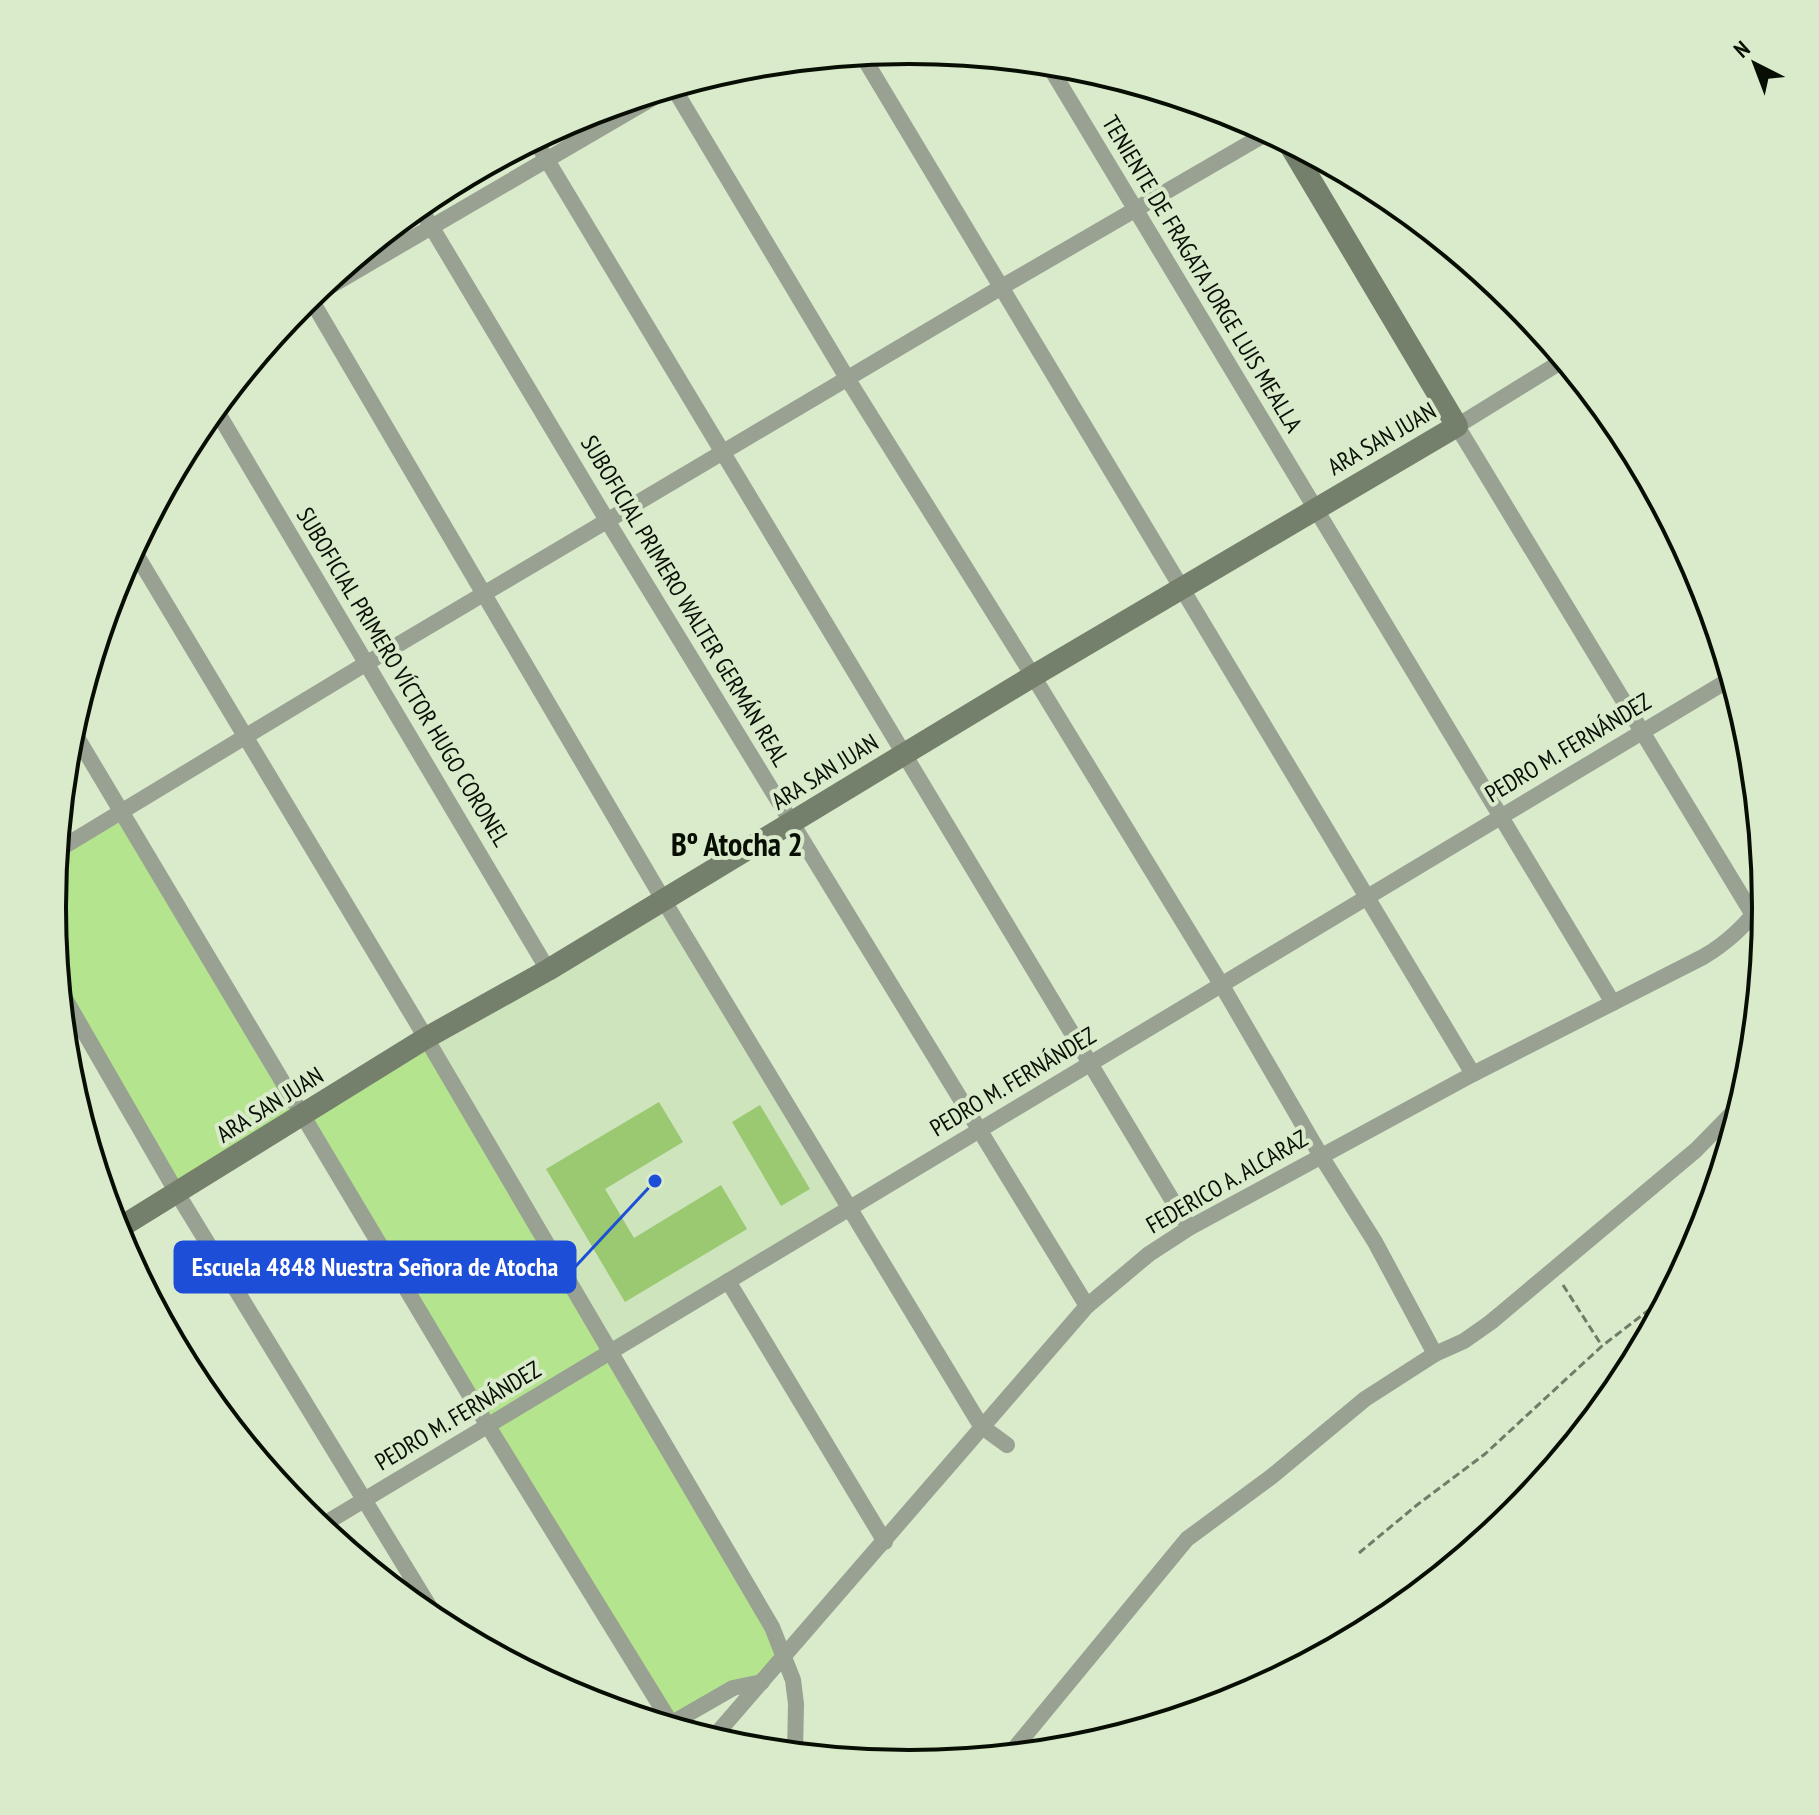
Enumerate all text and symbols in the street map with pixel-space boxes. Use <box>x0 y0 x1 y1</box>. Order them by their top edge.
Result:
north arrow <box>1715 24 1795 104</box>
text: N <box>1728 35 1755 64</box>
street label: TENIENTE DE FRAGATA JORGE LUIS MEALLA <box>1095 110 1310 438</box>
street label: ARA SAN JUAN <box>1322 395 1442 482</box>
street label: SUBOFICIAL PRIMERO WALTER GERMÁN REAL <box>574 430 797 772</box>
street label: SUBOFICIAL PRIMERO VÍCTOR HUGO CORONEL <box>290 502 517 852</box>
street label: PEDRO M. FERNÁNDEZ <box>1479 686 1656 809</box>
street label: ARA SAN JUAN <box>766 727 884 817</box>
district label: Bº Atocha 2 <box>671 823 803 865</box>
street label: PEDRO M. FERNÁNDEZ <box>924 1020 1101 1143</box>
street label: ARA SAN JUAN <box>211 1060 329 1150</box>
street label: FEDERICO A. ALCARAZ <box>1140 1123 1313 1240</box>
callout: Escuela 4848 Nuestra Señora de Atocha <box>175 1242 575 1292</box>
text: Escuela 4848 Nuestra Señora de Atocha <box>192 1250 558 1283</box>
street label: PEDRO M. FERNÁNDEZ <box>369 1354 546 1477</box>

